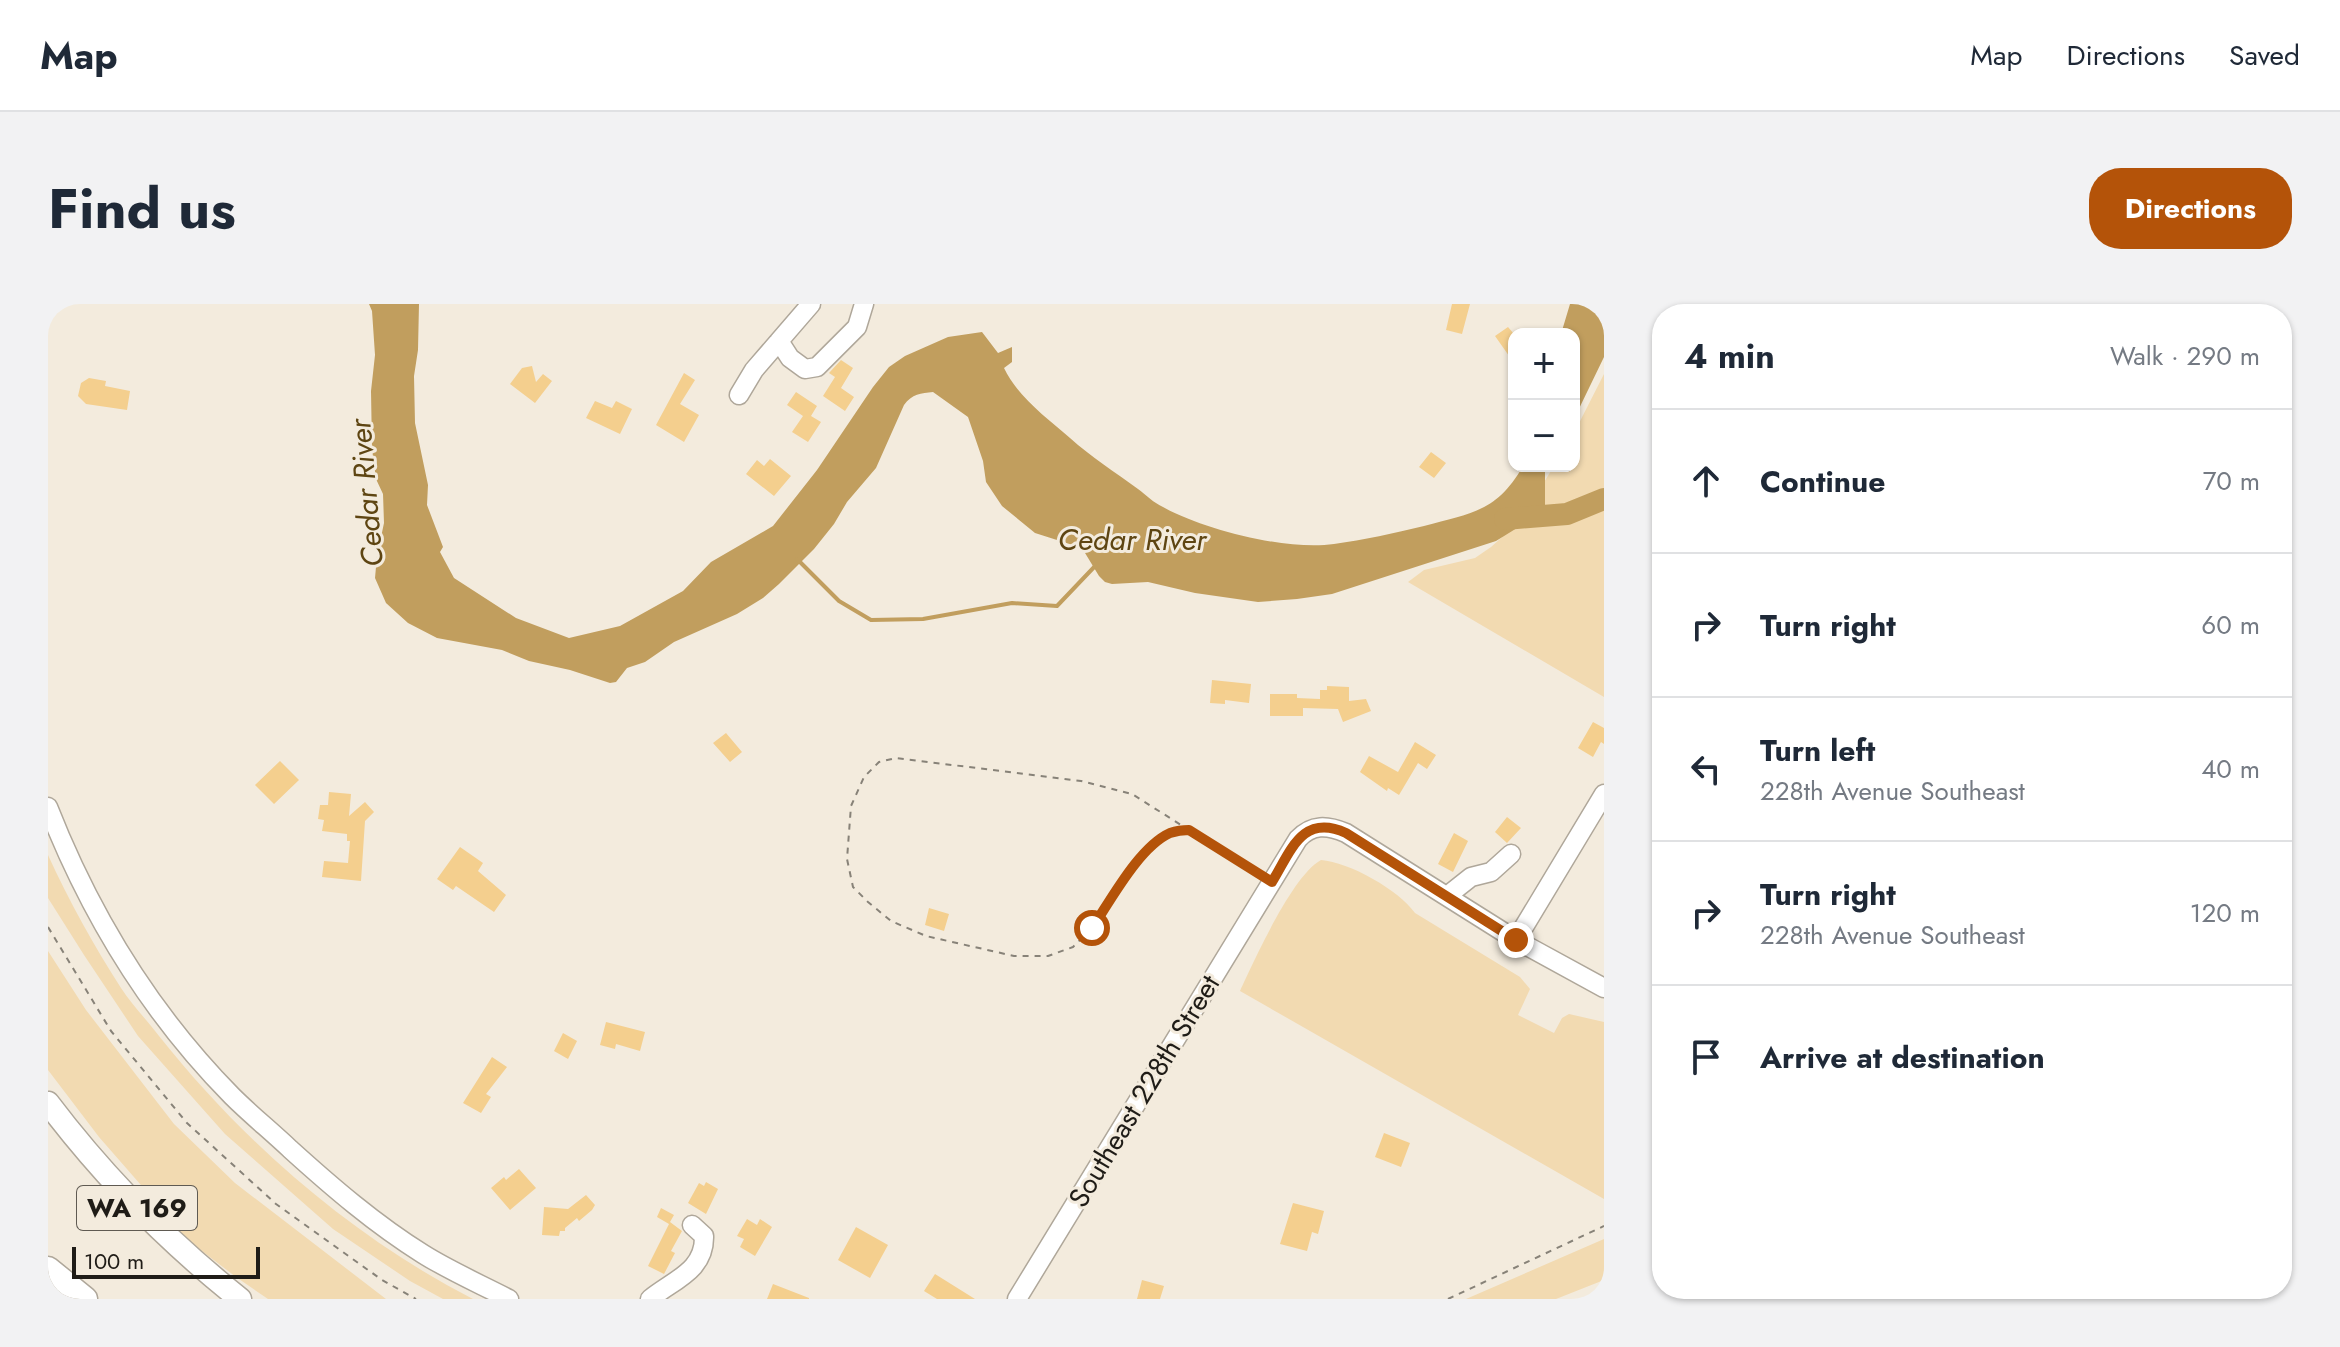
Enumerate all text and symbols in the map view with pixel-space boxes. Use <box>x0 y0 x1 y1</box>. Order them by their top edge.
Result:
text: Map <box>40 28 118 83</box>
text: Map <box>1970 35 2022 76</box>
text: Directions <box>2066 35 2185 76</box>
text: Saved <box>2229 35 2300 76</box>
text: Find us <box>48 168 236 249</box>
button: Directions <box>2089 168 2292 249</box>
map controls <box>1508 328 1580 472</box>
button: + <box>1508 328 1580 400</box>
text: 4 min <box>1684 332 1775 381</box>
text: Walk · 290 m <box>2110 337 2260 375</box>
button: − <box>1508 400 1580 472</box>
water label: Cedar River <box>338 415 394 569</box>
icon: ahead <box>1684 459 1728 503</box>
text: Continue <box>1760 460 1886 503</box>
text: 70 m <box>2203 462 2260 500</box>
water label: Cedar River <box>1058 518 1208 561</box>
icon: right <box>1684 603 1728 647</box>
text: Turn right <box>1760 604 1896 647</box>
text: 60 m <box>2201 606 2260 644</box>
text: Turn left <box>1760 729 1875 772</box>
icon: left <box>1684 747 1728 791</box>
text: 40 m <box>2201 750 2260 788</box>
text: 228th Avenue Southeast <box>1760 772 2025 810</box>
text: Turn right <box>1760 873 1896 916</box>
icon: right <box>1684 891 1728 935</box>
text: 120 m <box>2190 894 2260 932</box>
route start <box>1074 910 1110 946</box>
text: 228th Avenue Southeast <box>1760 916 2025 954</box>
route end <box>1498 922 1534 958</box>
street label: Southeast 228th Street <box>1058 967 1230 1215</box>
icon: arrive <box>1684 1035 1728 1079</box>
text: Arrive at destination <box>1760 1036 2045 1079</box>
road number: WA 169 <box>77 1186 197 1230</box>
scale bar <box>72 1243 260 1279</box>
text: 100 m <box>84 1245 144 1277</box>

